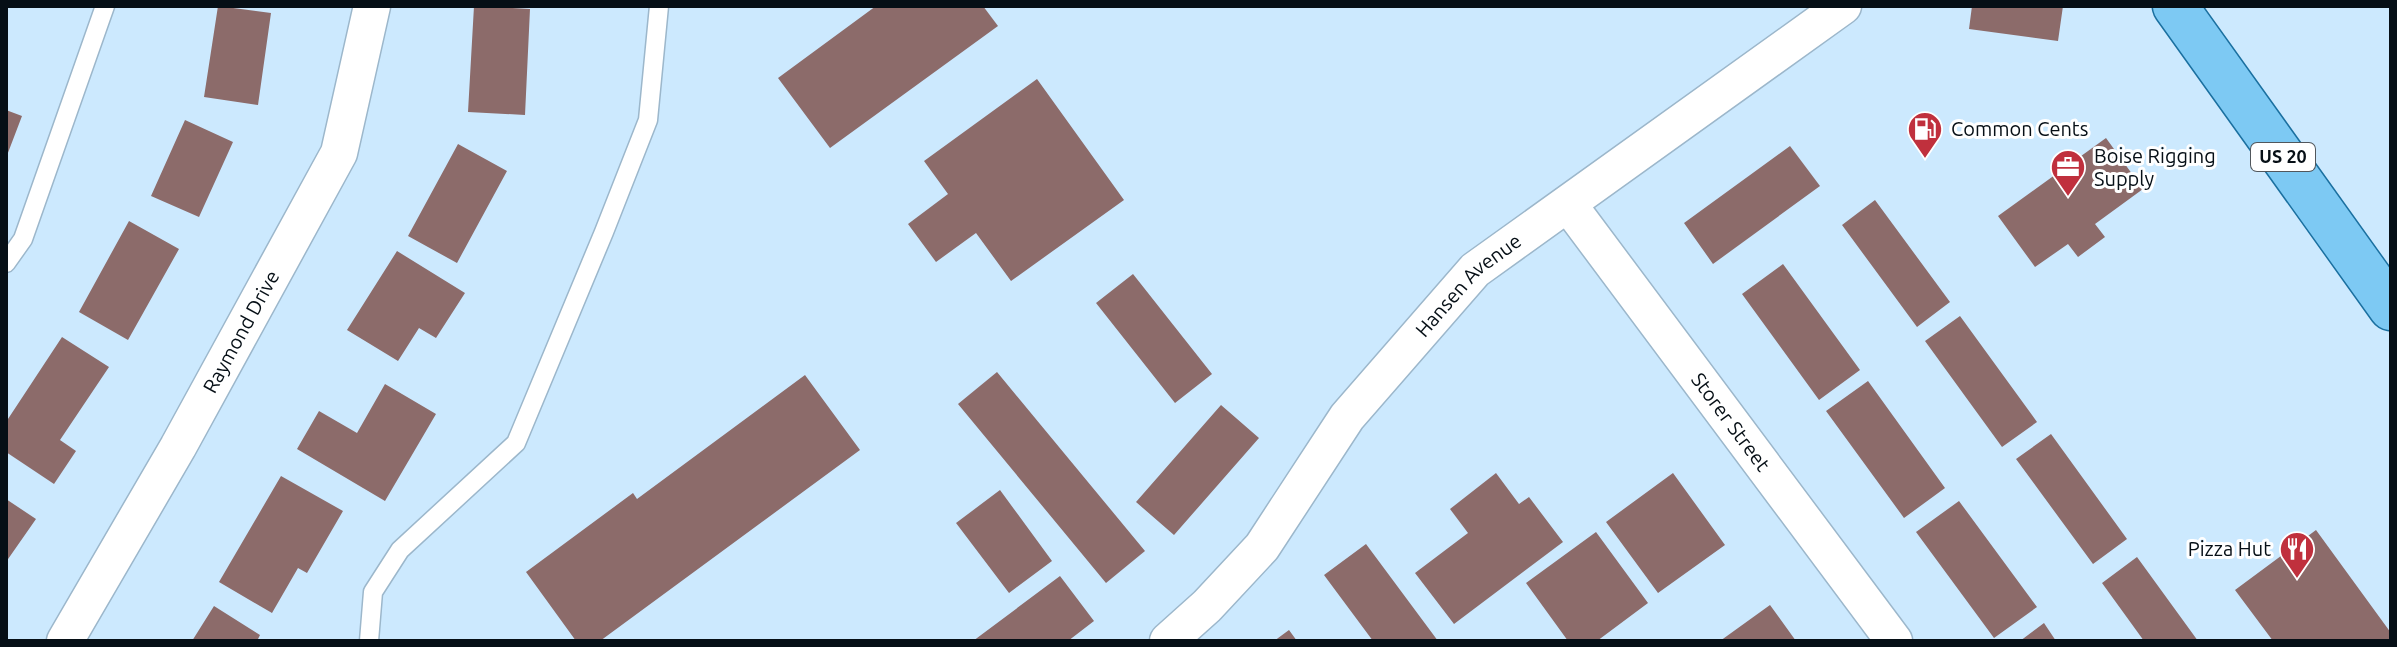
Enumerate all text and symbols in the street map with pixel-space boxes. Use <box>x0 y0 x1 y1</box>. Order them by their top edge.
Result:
fuel station icon: Common Cents <box>1906 110 1944 160</box>
place label: Common Cents <box>1951 117 2088 140</box>
road number: US 20 <box>2251 143 2315 171</box>
place label: Boise Rigging Supply <box>2094 144 2216 190</box>
office icon: Boise Rigging Supply <box>2049 148 2087 198</box>
street label: Hansen Avenue <box>1410 229 1525 341</box>
street label: Raymond Drive <box>198 266 284 397</box>
street label: Storer Street <box>1687 368 1775 475</box>
restaurant icon: Pizza Hut <box>2278 530 2316 580</box>
place label: Pizza Hut <box>2188 537 2271 560</box>

